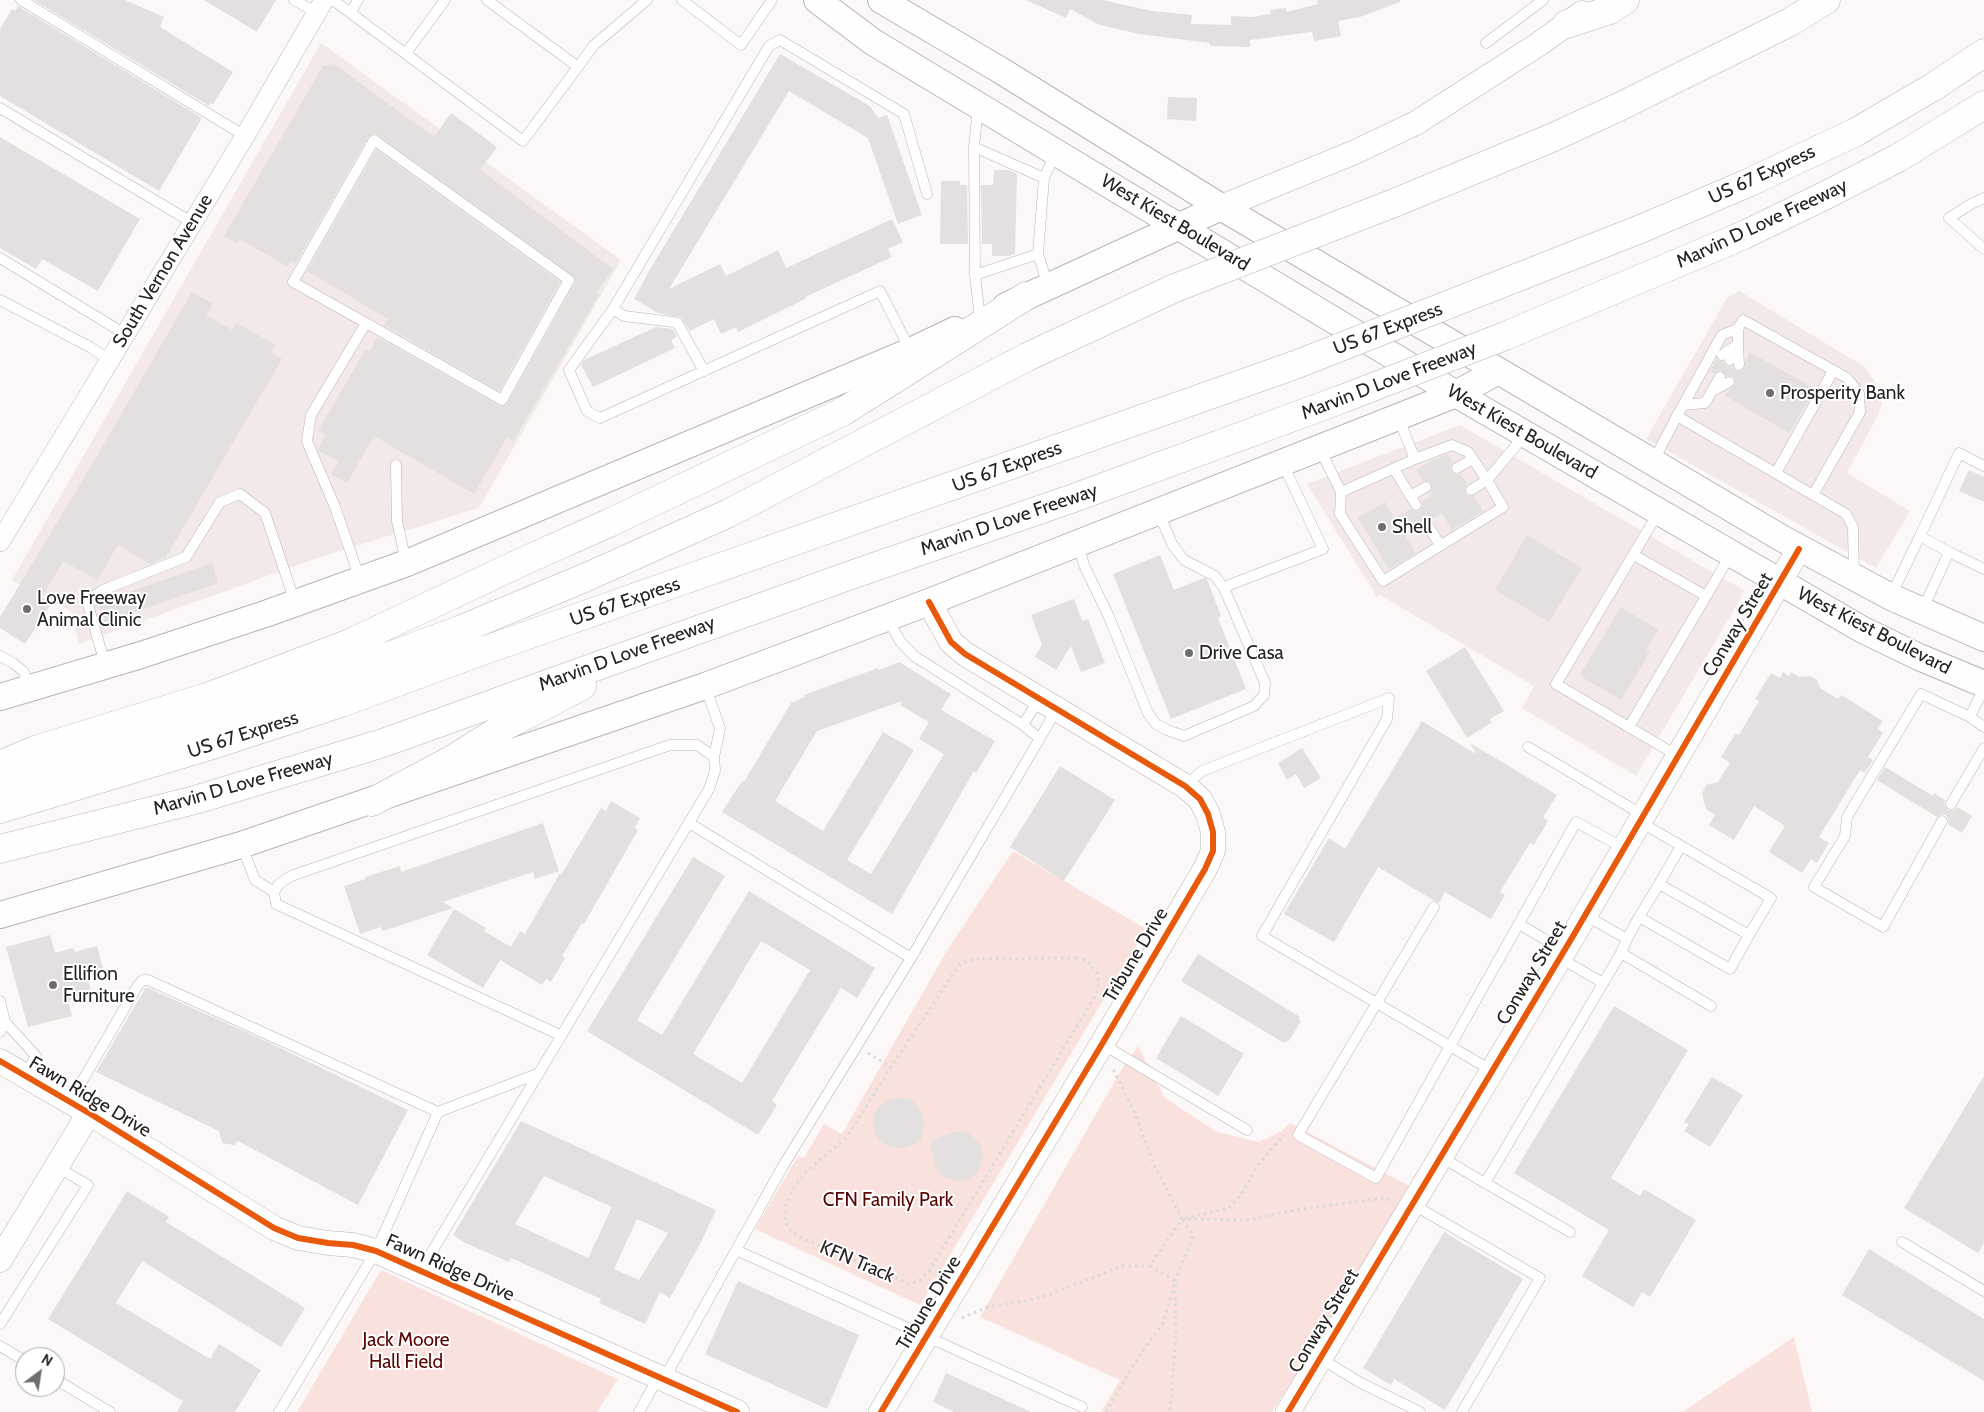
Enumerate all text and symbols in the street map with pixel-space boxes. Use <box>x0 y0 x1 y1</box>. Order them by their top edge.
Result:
street label: US 67 Express <box>1705 140 1819 210</box>
street label: West Kiest Boulevard <box>1097 170 1253 276</box>
street label: Marvin D Love Freeway <box>1673 174 1851 274</box>
street label: South Vernon Avenue <box>108 190 218 352</box>
street label: US 67 Express <box>1330 298 1446 360</box>
street label: Marvin D Love Freeway <box>1298 337 1480 425</box>
street label: West Kiest Boulevard <box>1443 380 1601 484</box>
place label: Prosperity Bank <box>1780 382 1905 404</box>
marker: Prosperity Bank <box>1764 387 1776 399</box>
street label: US 67 Express <box>949 437 1065 497</box>
street label: Marvin D Love Freeway <box>917 479 1101 561</box>
place label: Shell <box>1392 516 1432 538</box>
marker: Shell <box>1376 521 1388 533</box>
street label: Conway Street <box>1698 569 1778 681</box>
street label: US 67 Express <box>567 573 683 631</box>
street label: West Kiest Boulevard <box>1793 582 1955 680</box>
place label: Love Freeway Animal Clinic <box>37 587 146 631</box>
marker: Love Freeway Animal Clinic <box>21 603 33 615</box>
street label: Marvin D Love Freeway <box>536 611 718 697</box>
place label: Drive Casa <box>1199 642 1284 664</box>
marker: Drive Casa <box>1183 647 1195 659</box>
street label: US 67 Express <box>185 706 301 764</box>
street label: Marvin D Love Freeway <box>151 747 335 821</box>
street label: Tribune Drive <box>1099 904 1173 1006</box>
street label: Conway Street <box>1492 917 1572 1029</box>
place label: Ellifion Furniture <box>63 963 135 1007</box>
marker: Ellifion Furniture <box>47 979 59 991</box>
street label: Fawn Ridge Drive <box>25 1052 155 1142</box>
park label: CFN Family Park <box>823 1189 953 1211</box>
street label: Fawn Ridge Drive <box>382 1229 518 1307</box>
street label: KFN Track <box>816 1236 898 1288</box>
street label: Tribune Drive <box>892 1252 966 1354</box>
street label: Conway Street <box>1284 1265 1364 1377</box>
park label: Jack Moore Hall Field <box>363 1329 449 1373</box>
north arrow <box>15 1347 65 1397</box>
text: N <box>38 1350 56 1370</box>

